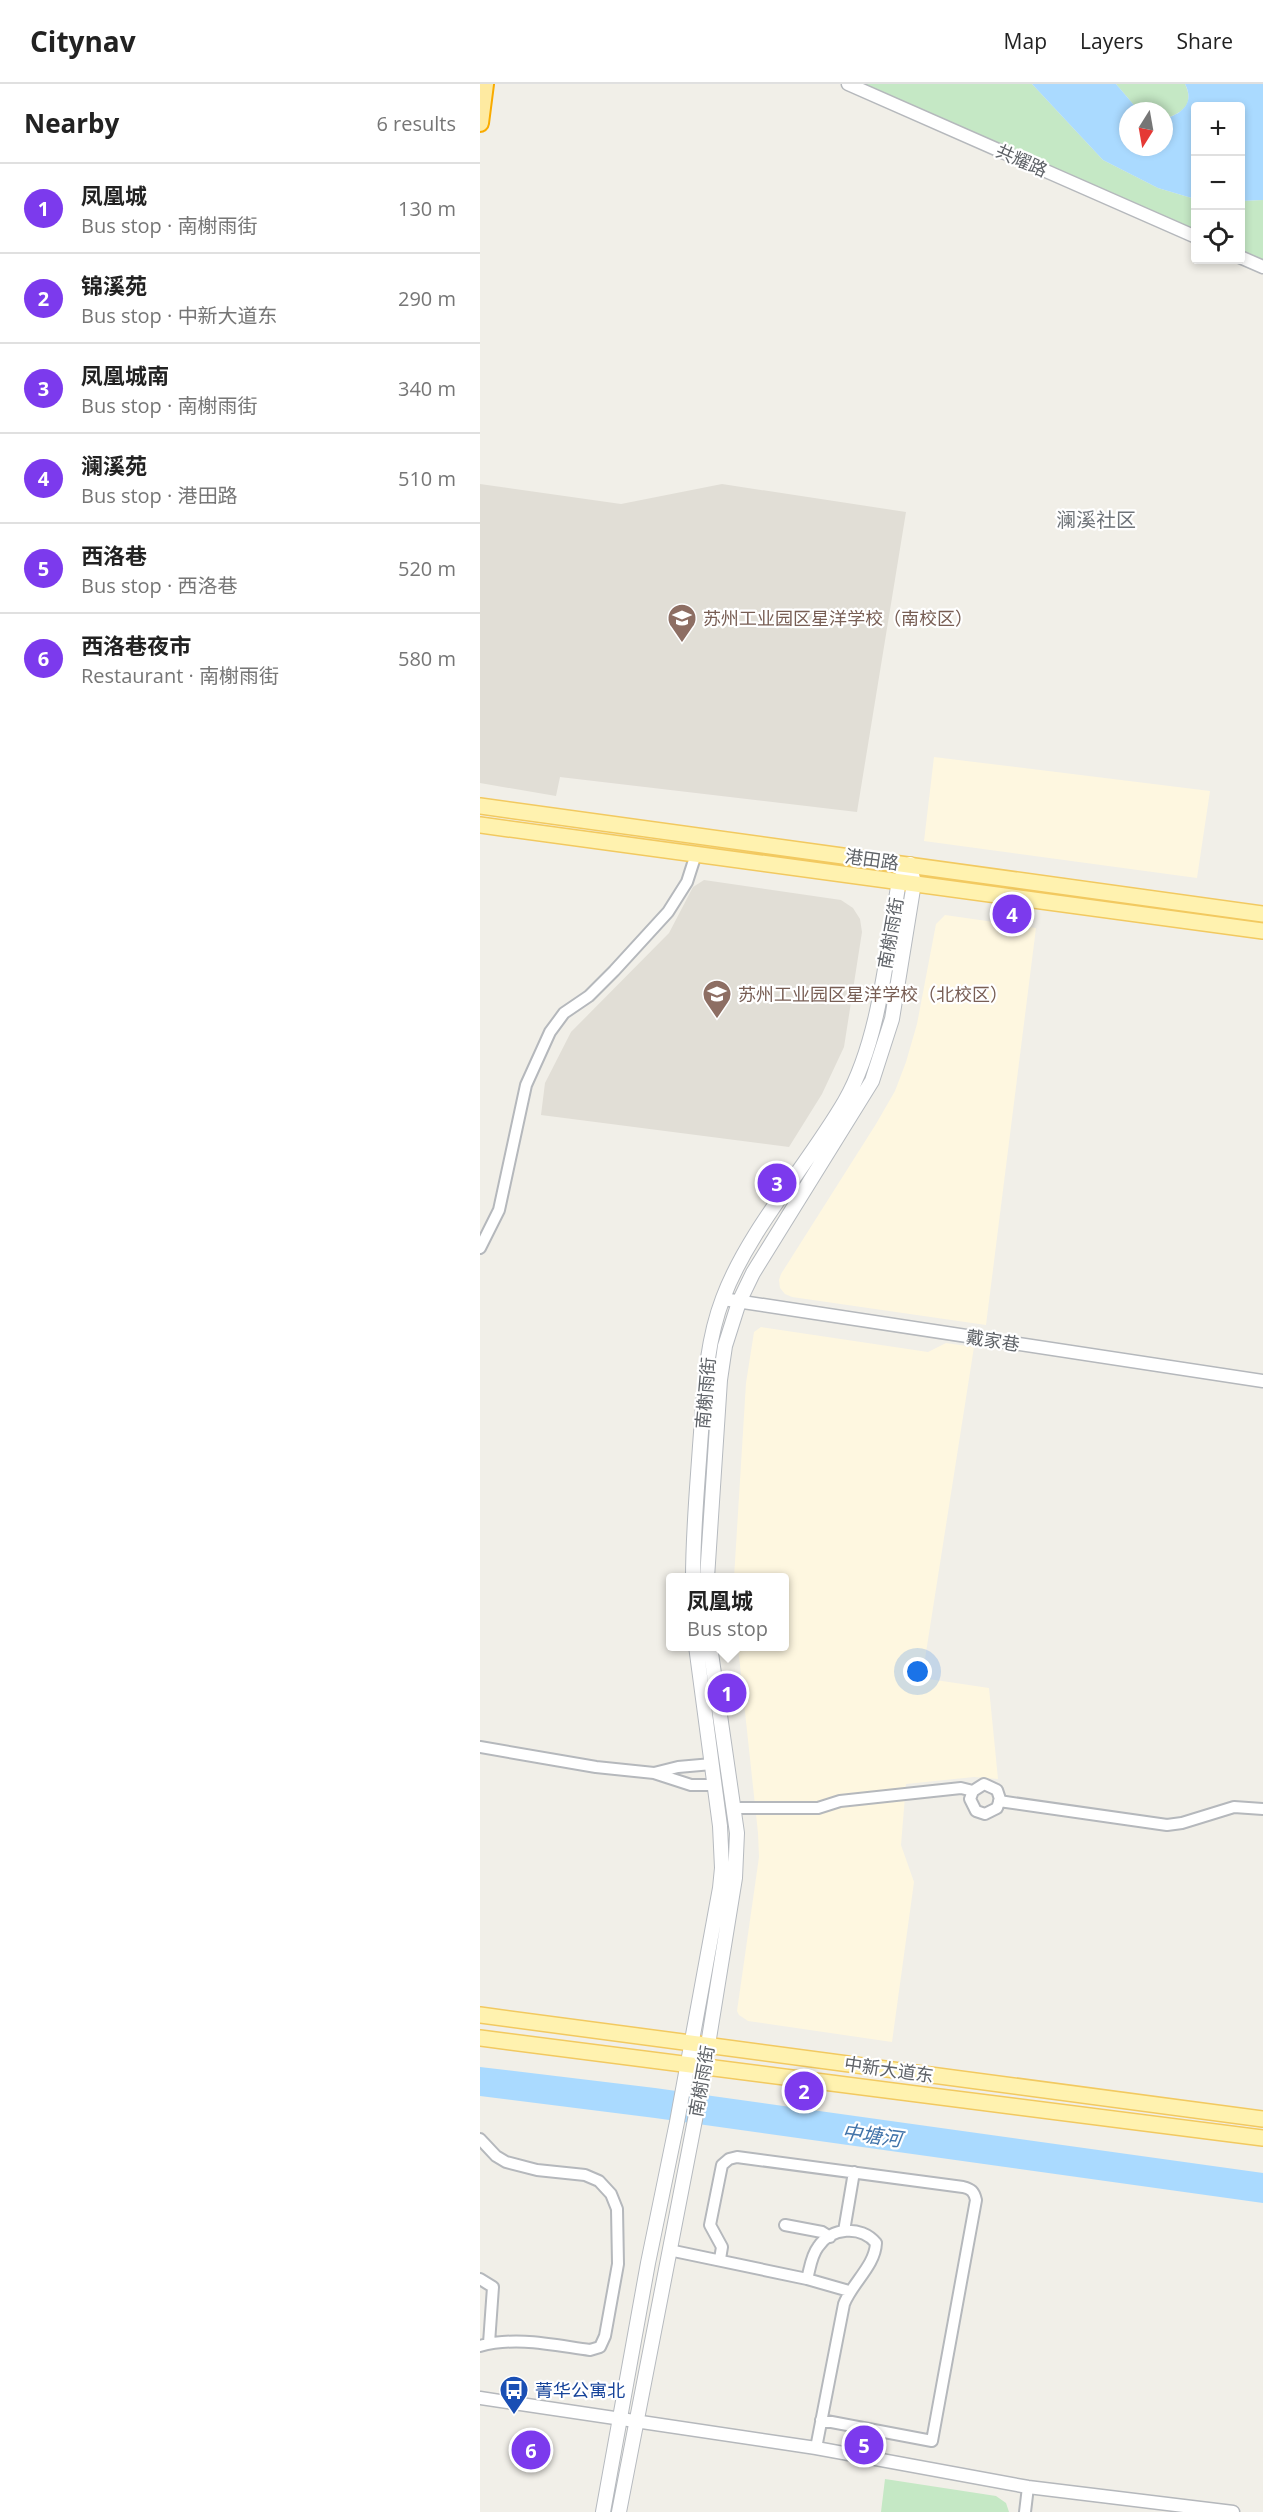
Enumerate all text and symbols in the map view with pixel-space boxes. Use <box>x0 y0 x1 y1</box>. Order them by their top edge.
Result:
text: Citynav <box>30 22 136 60</box>
text: Map <box>1004 27 1047 55</box>
text: Layers <box>1080 27 1144 55</box>
text: Share <box>1177 27 1233 55</box>
north arrow <box>1119 102 1173 156</box>
map controls <box>1191 102 1245 264</box>
button: + <box>1191 102 1245 156</box>
text: Nearby <box>24 105 119 141</box>
text: 6 results <box>376 110 456 137</box>
street label: 共耀路 <box>992 138 1052 182</box>
button: − <box>1191 156 1245 210</box>
text: 凤凰城 <box>81 180 147 210</box>
text: 1 <box>38 195 49 222</box>
text: 130 m <box>398 195 456 222</box>
button: locate <box>1191 210 1245 264</box>
text: Bus stop · 南榭雨街 <box>81 212 257 239</box>
text: 锦溪苑 <box>81 270 147 300</box>
text: 2 <box>38 285 49 312</box>
text: 290 m <box>398 285 456 312</box>
text: Bus stop · 中新大道东 <box>81 302 277 329</box>
text: 凤凰城南 <box>81 360 169 390</box>
text: 3 <box>38 375 49 402</box>
text: 340 m <box>398 375 456 402</box>
text: Bus stop · 南榭雨街 <box>81 392 257 419</box>
text: 澜溪苑 <box>81 450 147 480</box>
text: 4 <box>38 465 49 492</box>
text: 510 m <box>398 465 456 492</box>
text: Bus stop · 港田路 <box>81 482 237 509</box>
district label: 澜溪社区 <box>1056 506 1136 533</box>
text: 西洛巷 <box>81 540 147 570</box>
text: 5 <box>38 555 49 582</box>
text: 520 m <box>398 555 456 582</box>
text: Bus stop · 西洛巷 <box>81 572 237 599</box>
school or university icon: 苏州工业园区星洋学校（南校区） <box>666 602 698 644</box>
place label: 苏州工业园区星洋学校（南校区） <box>703 606 973 630</box>
text: 西洛巷夜市 <box>81 630 191 660</box>
text: 6 <box>38 645 49 672</box>
text: 580 m <box>398 645 456 672</box>
text: Restaurant · 南榭雨街 <box>81 662 279 689</box>
street label: 港田路 <box>844 843 900 875</box>
pin: 4 <box>992 892 1032 936</box>
street label: 南榭雨街 <box>872 895 908 971</box>
school or university icon: 苏州工业园区星洋学校（北校区） <box>701 978 733 1020</box>
place label: 苏州工业园区星洋学校（北校区） <box>738 982 1008 1006</box>
pin: 3 <box>758 1160 796 1206</box>
street label: 戴家巷 <box>964 1324 1022 1356</box>
street label: 南榭雨街 <box>690 1356 720 1430</box>
popup <box>666 1573 789 1651</box>
text: 凤凰城 <box>687 1585 753 1615</box>
text: Bus stop <box>687 1615 768 1642</box>
your location <box>903 1657 932 1686</box>
pin: 1 <box>708 1670 746 1716</box>
street label: 南榭雨街 <box>683 2043 719 2119</box>
street label: 中新大道东 <box>843 2051 935 2087</box>
pin: 2 <box>784 2068 824 2114</box>
water label: 中塘河 <box>840 2117 908 2153</box>
bus stop icon: 菁华公寓北 <box>498 2374 530 2416</box>
place label: 菁华公寓北 <box>535 2378 625 2402</box>
pin: 5 <box>844 2422 884 2468</box>
pin: 6 <box>512 2428 550 2472</box>

